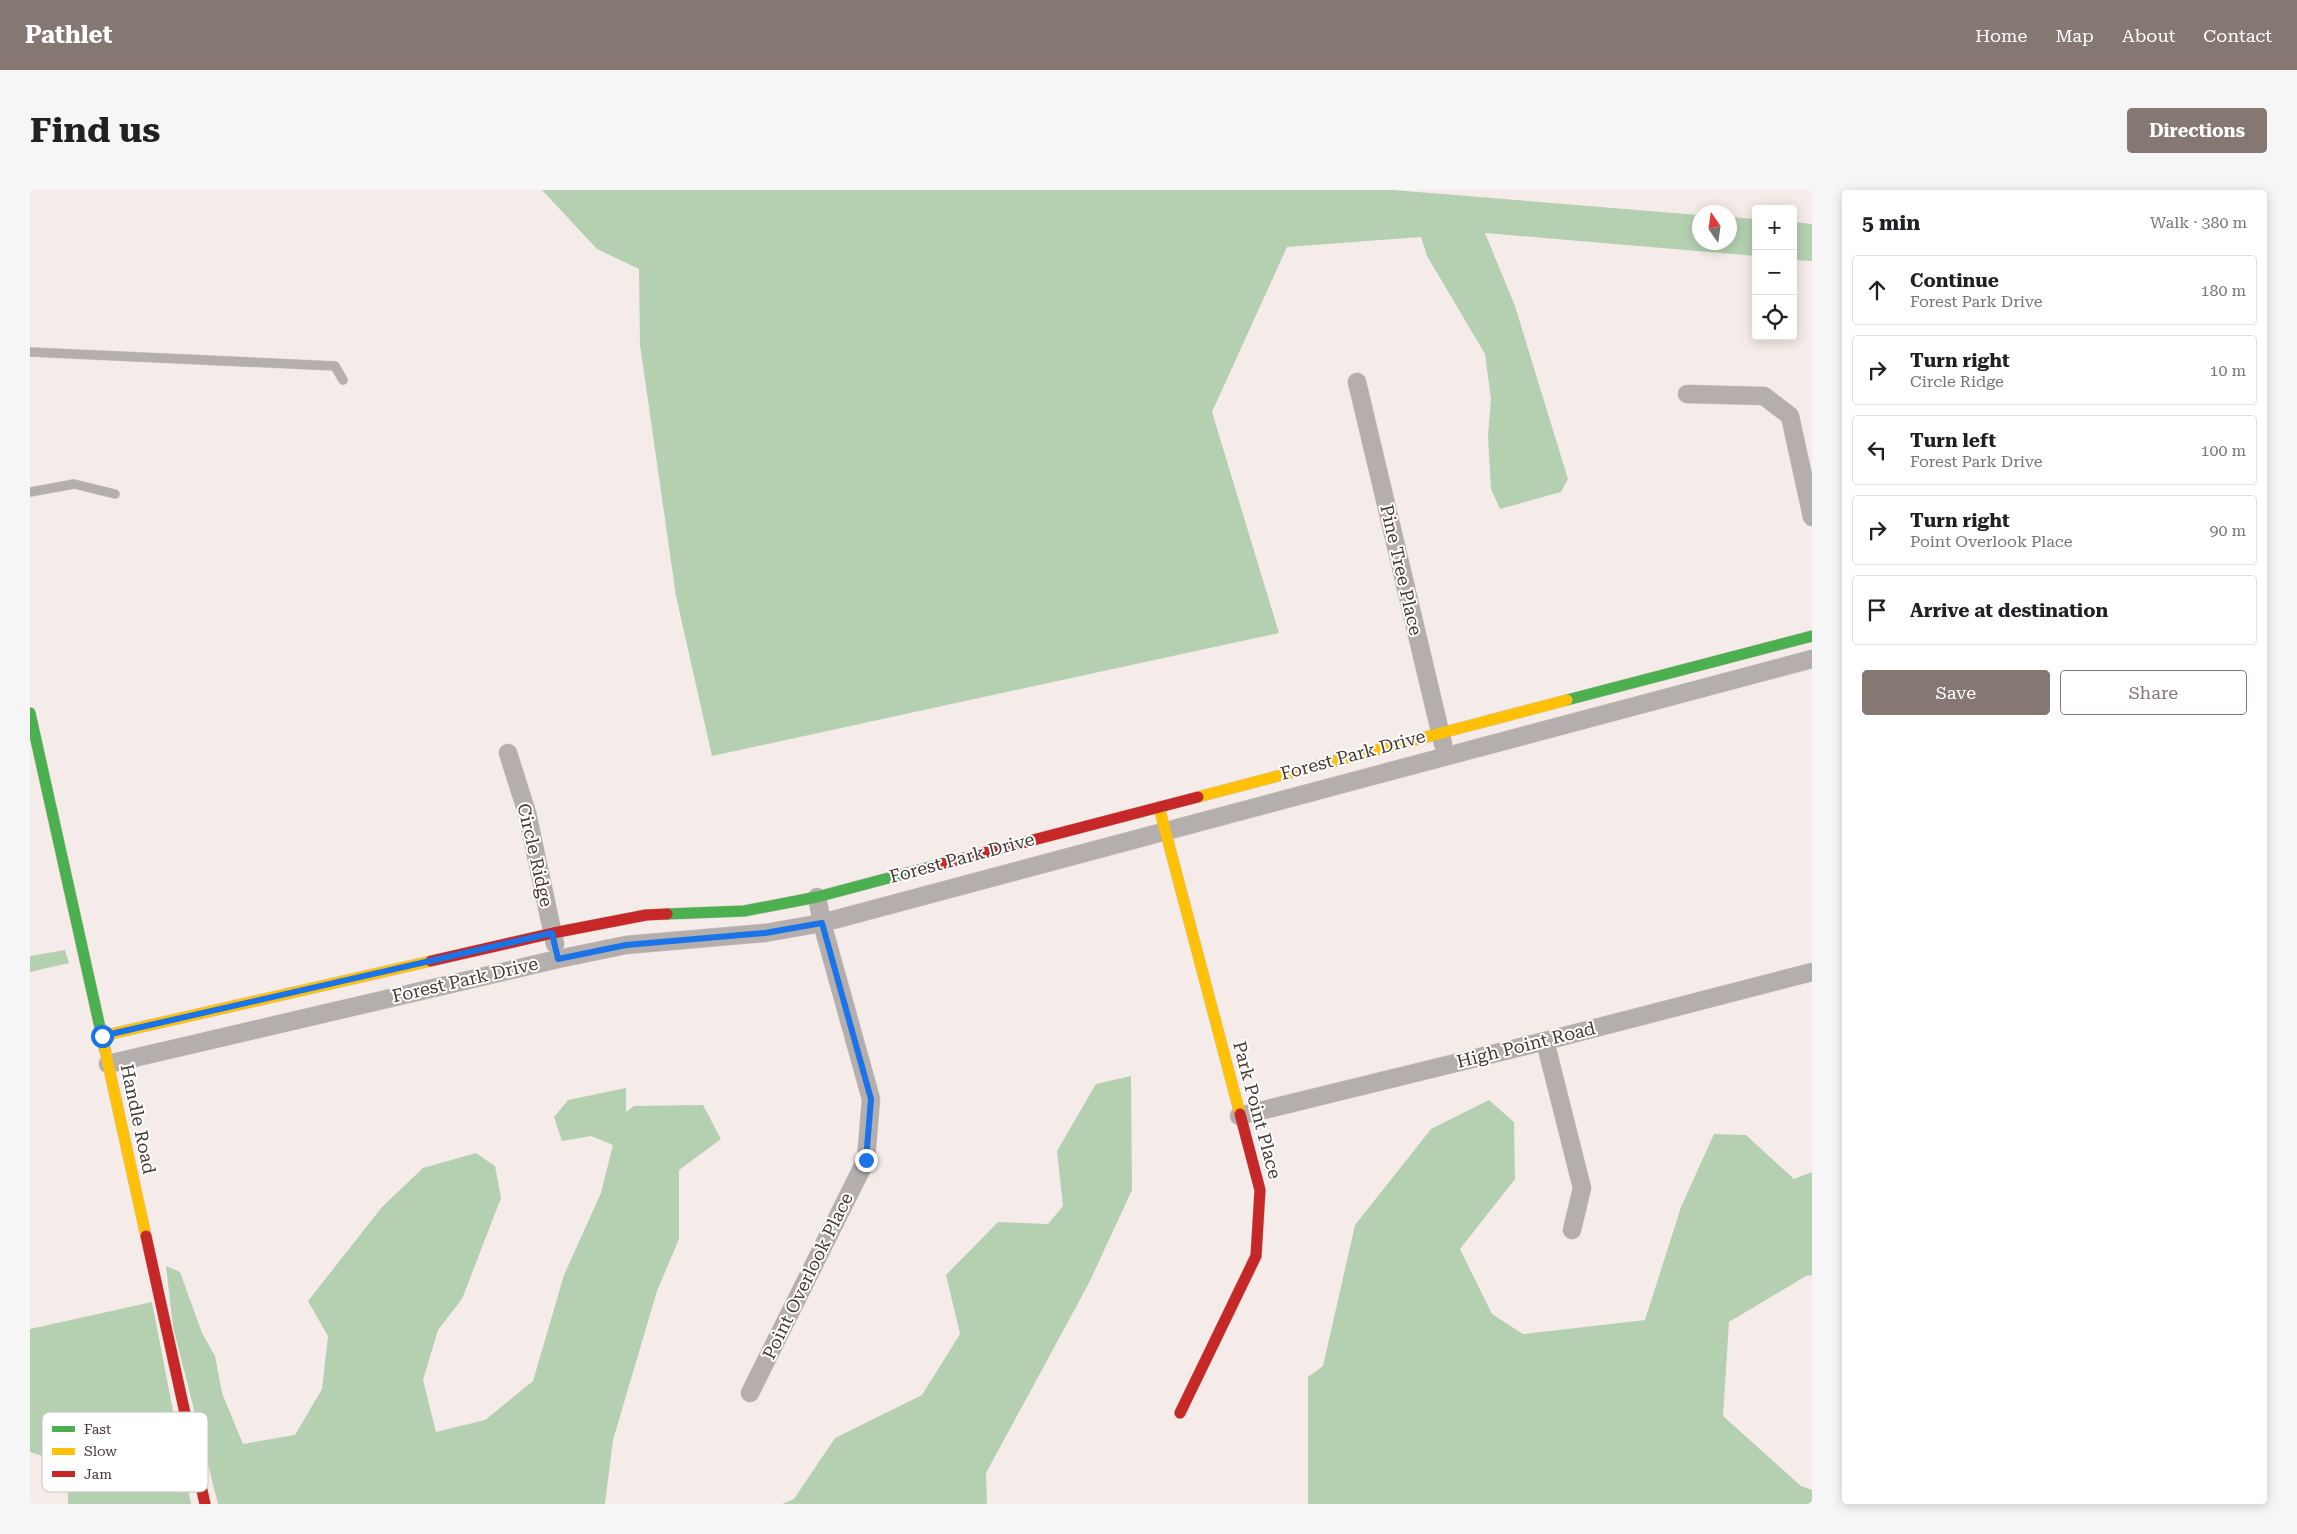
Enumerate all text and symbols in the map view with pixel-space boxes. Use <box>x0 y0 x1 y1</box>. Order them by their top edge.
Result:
text: Pathlet <box>25 21 112 49</box>
text: Home <box>1975 25 2027 46</box>
text: Map <box>2055 25 2094 46</box>
text: About <box>2122 25 2175 46</box>
text: Contact <box>2203 25 2272 46</box>
button: Directions <box>2127 108 2267 153</box>
text: Find us <box>30 110 160 151</box>
north arrow <box>1692 205 1737 250</box>
map controls <box>1752 205 1797 340</box>
button: + <box>1752 205 1797 250</box>
text: 5 min <box>1862 211 1920 235</box>
text: Walk · 380 m <box>2150 213 2247 232</box>
button: − <box>1752 250 1797 295</box>
text: Continue <box>1910 269 1999 292</box>
icon: ahead <box>1863 276 1891 304</box>
text: 180 m <box>2200 281 2246 300</box>
text: Forest Park Drive <box>1910 292 2043 311</box>
button: locate <box>1752 295 1797 340</box>
text: Turn right <box>1910 349 2010 372</box>
icon: right <box>1863 356 1891 384</box>
text: 10 m <box>2209 361 2246 380</box>
text: Circle Ridge <box>1910 372 2004 391</box>
text: Turn left <box>1910 429 1996 452</box>
icon: left <box>1863 436 1891 464</box>
text: 100 m <box>2200 441 2246 460</box>
text: Forest Park Drive <box>1910 452 2043 471</box>
street label: Pine Tree Place <box>1376 503 1427 637</box>
text: Turn right <box>1910 509 2010 532</box>
icon: right <box>1863 516 1891 544</box>
text: 90 m <box>2209 521 2246 540</box>
text: Point Overlook Place <box>1910 532 2072 551</box>
icon: arrive <box>1863 596 1891 624</box>
text: Arrive at destination <box>1910 599 2108 622</box>
button: Save <box>1862 670 2050 715</box>
button: Share <box>2060 670 2247 715</box>
street label: Forest Park Drive <box>1278 725 1428 784</box>
street label: Circle Ridge <box>513 801 558 909</box>
street label: Forest Park Drive <box>887 828 1037 887</box>
street label: Forest Park Drive <box>390 952 540 1007</box>
street label: High Point Road <box>1454 1017 1598 1072</box>
route start <box>91 1025 114 1048</box>
street label: Park Point Place <box>1229 1039 1286 1181</box>
street label: Handle Road <box>117 1062 160 1176</box>
route end <box>855 1149 878 1172</box>
street label: Point Overlook Place <box>758 1189 857 1363</box>
legend <box>42 1412 208 1492</box>
text: Fast <box>84 1421 111 1437</box>
text: Slow <box>84 1443 117 1459</box>
text: Jam <box>84 1466 112 1482</box>

